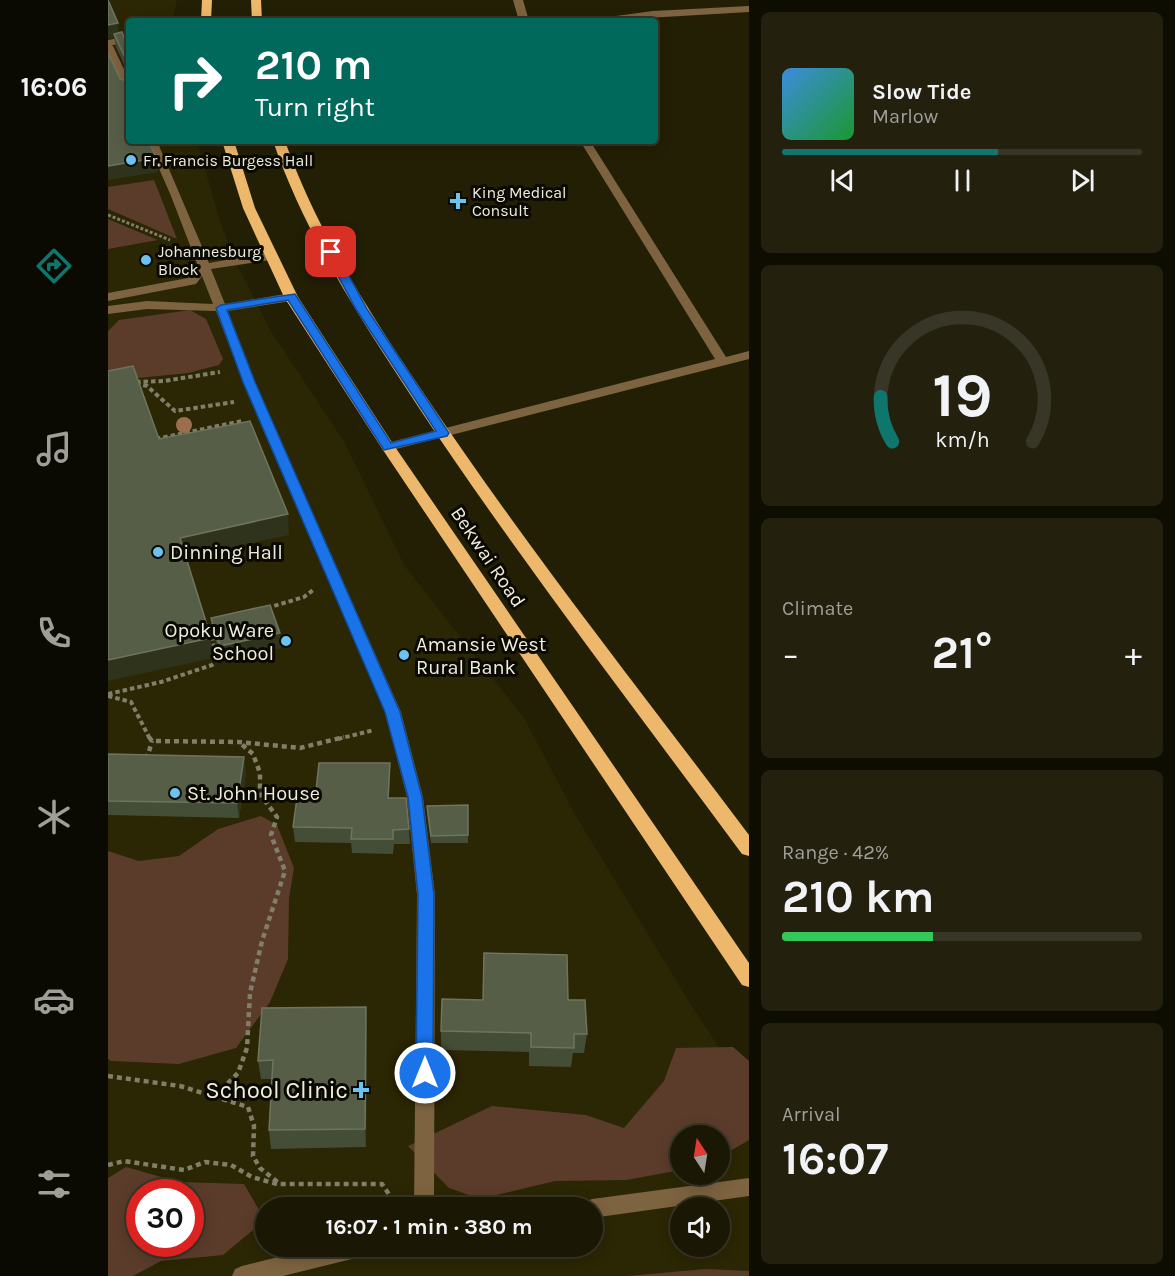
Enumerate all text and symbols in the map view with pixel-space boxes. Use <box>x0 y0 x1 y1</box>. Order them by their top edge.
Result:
text: 210 m <box>255 40 372 90</box>
icon: right <box>156 42 234 120</box>
text: 16:06 <box>21 71 87 103</box>
text: Slow Tide <box>872 79 972 105</box>
text: Turn right <box>255 91 375 123</box>
text: Marlow <box>872 105 938 128</box>
place label: Fr. Francis Burgess Hall <box>143 151 313 170</box>
marker: Fr. Francis Burgess Hall <box>124 153 138 167</box>
icon: previous <box>826 164 859 197</box>
icon: pause <box>946 164 979 197</box>
icon: next <box>1066 164 1099 197</box>
place label: King Medical Consult <box>472 183 567 220</box>
marker: King Medical Consult <box>449 192 467 210</box>
pin <box>305 226 356 277</box>
icon: arrive <box>314 235 347 268</box>
place label: Johannesburg Block <box>158 242 261 279</box>
icon: directions <box>33 245 75 287</box>
marker: Johannesburg Block <box>139 253 153 267</box>
text: 19 <box>932 359 992 432</box>
icon: music <box>33 428 75 470</box>
text: km/h <box>935 428 989 453</box>
street label: Bekwai Road <box>446 502 530 612</box>
place label: Dinning Hall <box>170 541 283 564</box>
marker: Dinning Hall <box>151 545 165 559</box>
text: Climate <box>782 597 853 620</box>
icon: phone <box>33 612 75 654</box>
place label: Opoku Ware School <box>165 619 274 665</box>
text: 21° <box>932 627 992 679</box>
place label: Amansie West Rural Bank <box>416 633 547 679</box>
marker: Opoku Ware School <box>279 634 293 648</box>
text: − <box>782 635 799 673</box>
text: + <box>1125 635 1142 673</box>
marker: Amansie West Rural Bank <box>397 648 411 662</box>
place label: St. John House <box>187 782 320 805</box>
marker: St. John House <box>168 786 182 800</box>
icon: climate <box>33 796 75 838</box>
text: Range · 42% <box>782 841 889 864</box>
text: 210 km <box>782 871 934 923</box>
icon: car <box>33 979 75 1021</box>
position arrow <box>393 1041 457 1105</box>
place label: School Clinic <box>205 1076 348 1104</box>
marker: School Clinic <box>352 1081 370 1099</box>
text: Arrival <box>782 1103 841 1126</box>
north arrow <box>670 1125 730 1185</box>
map controls <box>670 1125 730 1257</box>
text: 16:07 <box>782 1133 888 1185</box>
icon: filters <box>33 1163 75 1205</box>
speed limit sign: 30 <box>126 1179 204 1257</box>
button: sound <box>670 1197 730 1257</box>
text: 16:07 · 1 min · 380 m <box>325 1214 533 1240</box>

